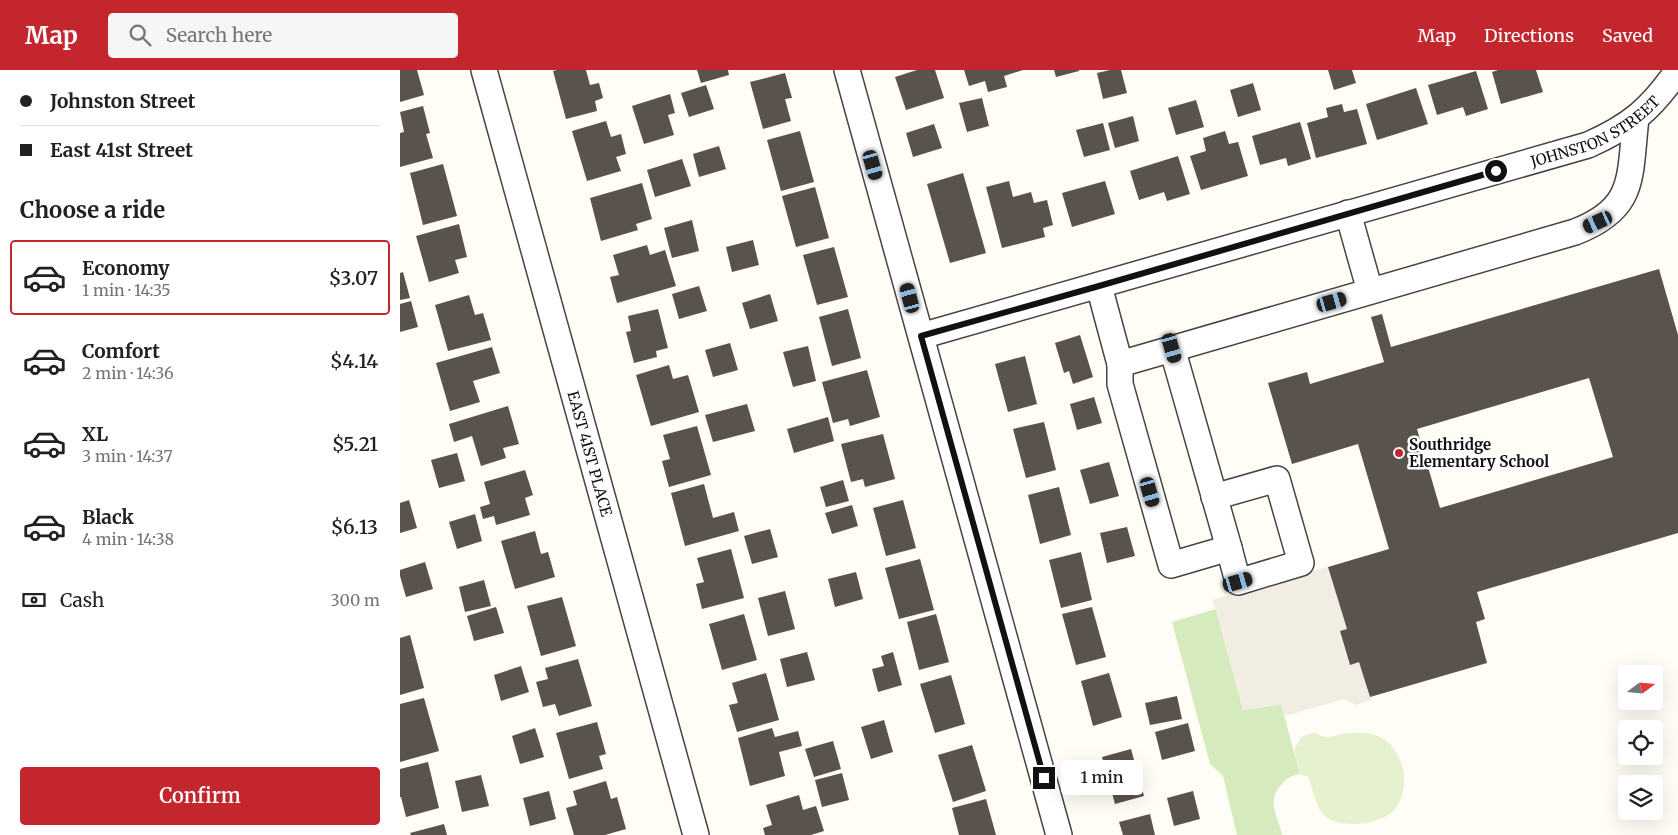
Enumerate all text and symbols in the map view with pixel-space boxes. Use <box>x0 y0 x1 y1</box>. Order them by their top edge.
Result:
search box <box>108 13 458 58</box>
text: Map <box>25 20 78 51</box>
icon: search <box>126 21 154 49</box>
text: Search here <box>166 23 272 47</box>
text: Map <box>1418 24 1456 47</box>
text: Directions <box>1484 24 1574 47</box>
text: Saved <box>1602 24 1653 47</box>
text: Johnston Street <box>50 89 195 113</box>
street label: JOHNSTON STREET <box>1527 91 1664 171</box>
text: East 41st Street <box>50 138 193 162</box>
car <box>861 149 884 181</box>
route start <box>1485 160 1507 182</box>
text: Choose a ride <box>20 196 165 224</box>
car <box>1581 209 1614 235</box>
icon: car <box>22 255 67 300</box>
text: Economy <box>82 256 170 280</box>
text: $3.07 <box>329 266 378 290</box>
text: 1 min · 14:35 <box>82 280 171 300</box>
car <box>898 282 921 314</box>
car <box>1315 291 1348 313</box>
car <box>1160 332 1183 364</box>
icon: car <box>22 338 67 383</box>
text: Comfort <box>82 339 160 363</box>
text: $4.14 <box>330 349 378 373</box>
text: 2 min · 14:36 <box>82 363 174 383</box>
street label: EAST 41ST PLACE <box>564 389 617 519</box>
icon: car <box>22 421 67 466</box>
text: XL <box>82 422 108 446</box>
text: $5.21 <box>332 432 378 456</box>
place label: Southridge Elementary School <box>1409 435 1549 471</box>
text: 3 min · 14:37 <box>82 446 173 466</box>
marker: Southridge Elementary School <box>1393 447 1405 459</box>
car <box>1138 476 1161 508</box>
icon: car <box>22 504 67 549</box>
text: Black <box>82 505 134 529</box>
text: $6.13 <box>331 515 378 539</box>
text: 4 min · 14:38 <box>82 529 174 549</box>
car <box>1221 571 1254 593</box>
icon: cash <box>20 586 48 614</box>
text: Cash <box>60 588 104 612</box>
text: 300 m <box>331 590 380 610</box>
north arrow <box>1618 665 1662 710</box>
map controls <box>1618 665 1663 820</box>
button: locate <box>1618 720 1663 765</box>
callout: 1 min <box>1062 760 1144 796</box>
button: Confirm <box>20 767 380 825</box>
route end <box>1033 767 1055 789</box>
text: 1 min <box>1080 767 1124 787</box>
button: layers <box>1618 775 1663 820</box>

